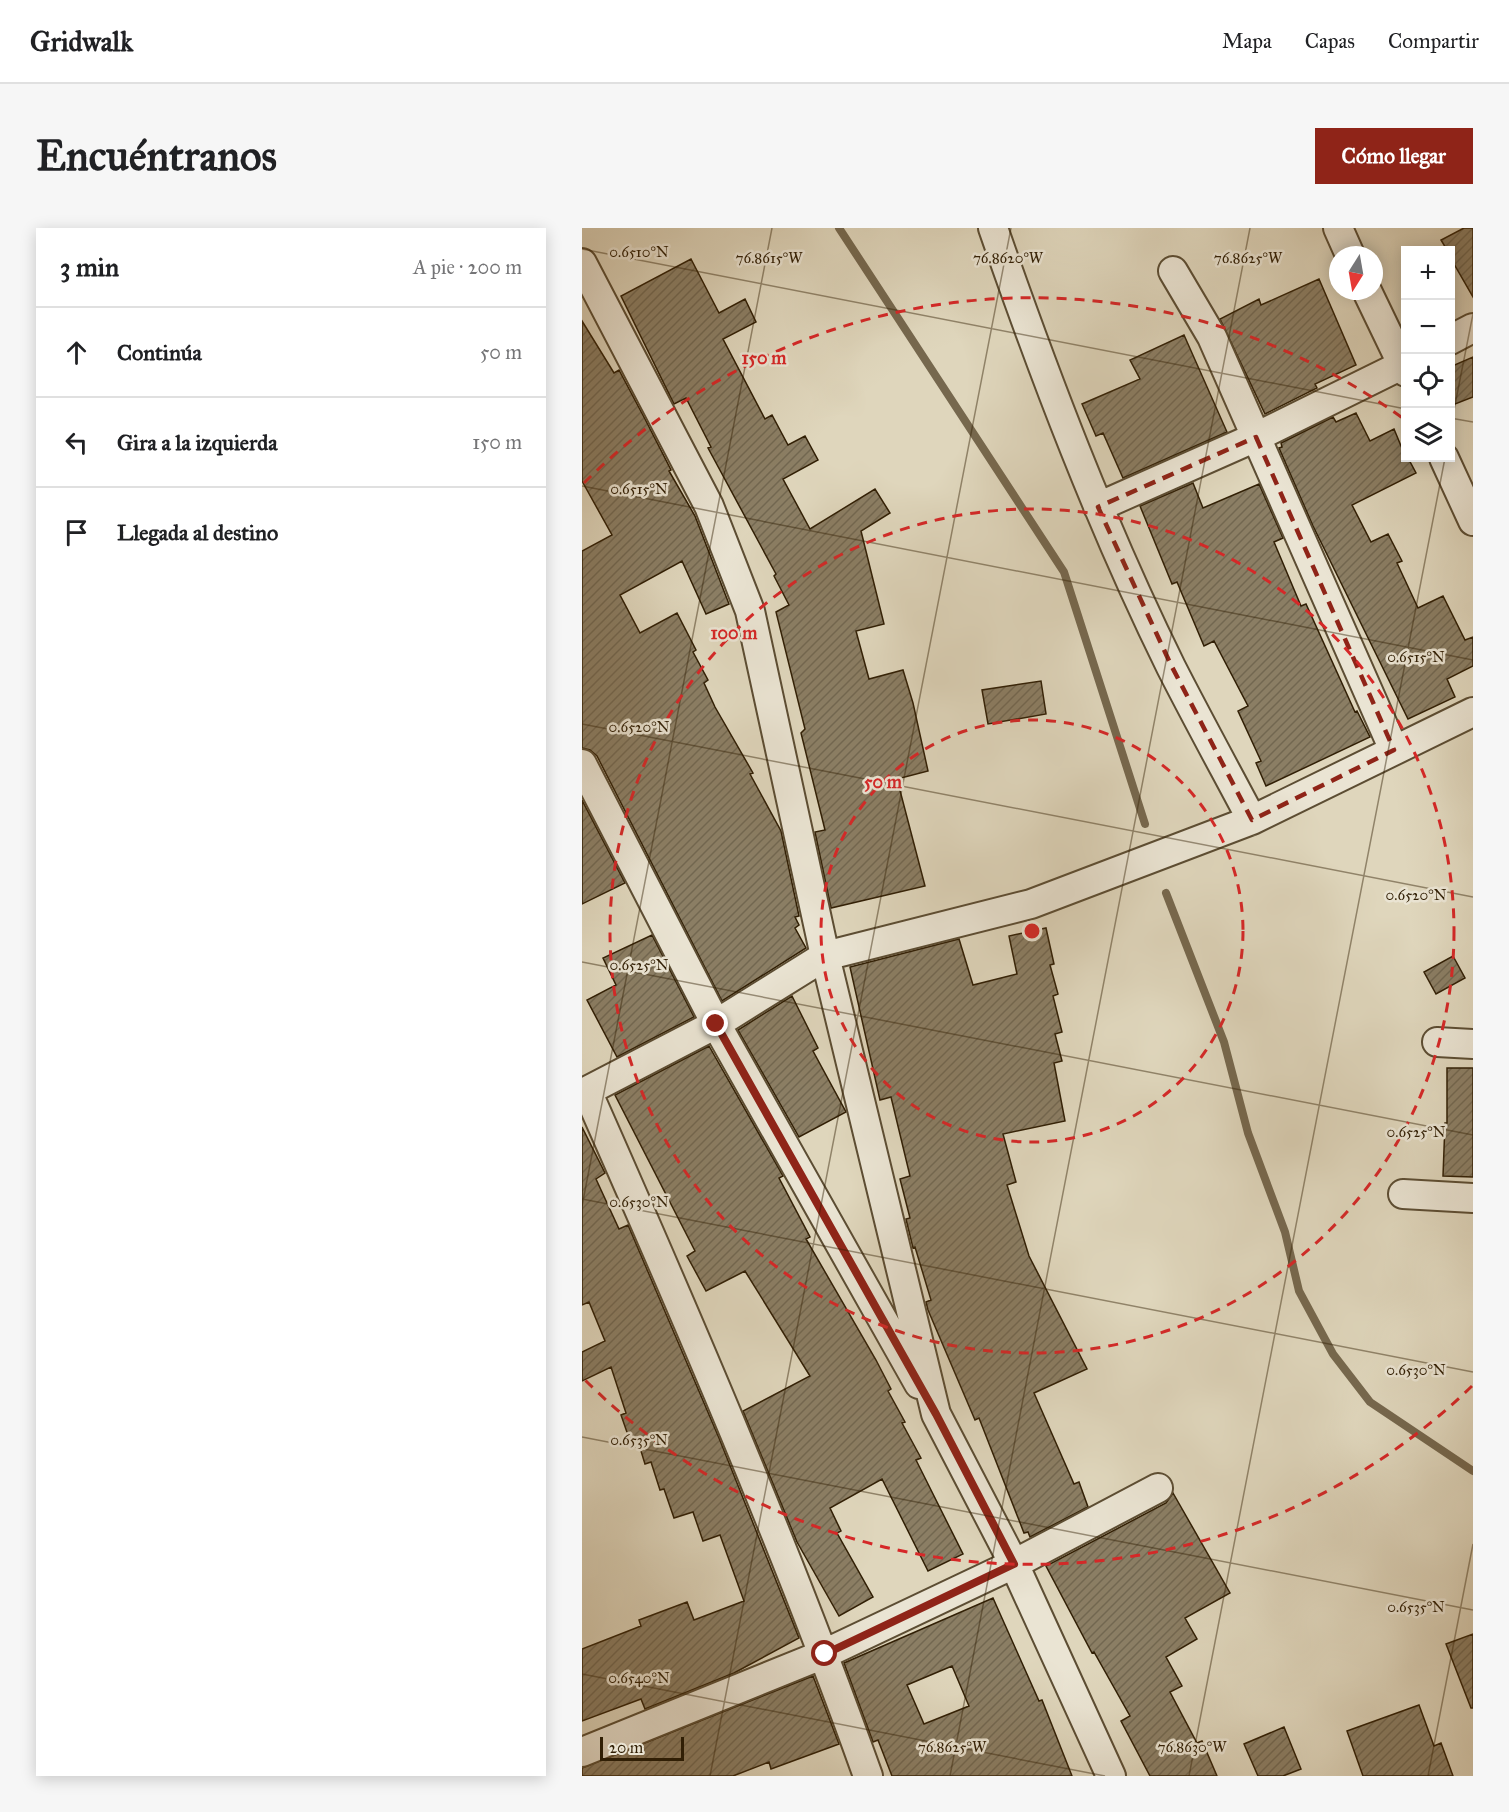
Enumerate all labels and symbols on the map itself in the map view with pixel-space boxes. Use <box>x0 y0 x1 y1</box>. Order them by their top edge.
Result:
text: 0.6510°N <box>609 243 669 261</box>
north arrow <box>1329 246 1383 300</box>
text: 76.8615°W <box>736 249 803 267</box>
text: 76.8620°W <box>973 249 1044 267</box>
text: 76.8625°W <box>1214 249 1283 267</box>
text: 150 m <box>742 347 787 369</box>
text: 0.6515°N <box>610 480 668 498</box>
text: 100 m <box>711 622 758 644</box>
text: 0.6515°N <box>1387 648 1445 666</box>
text: 0.6520°N <box>609 718 670 736</box>
text: 50 m <box>864 771 903 793</box>
text: 0.6520°N <box>1386 886 1447 904</box>
centre of rings <box>1022 921 1042 941</box>
text: 0.6525°N <box>610 956 669 974</box>
route end <box>702 1010 728 1036</box>
text: 0.6525°N <box>1387 1123 1446 1141</box>
text: 0.6530°N <box>609 1193 669 1211</box>
text: 0.6530°N <box>1386 1361 1446 1379</box>
text: 0.6535°N <box>610 1431 668 1449</box>
text: 0.6535°N <box>1387 1598 1445 1616</box>
route start <box>811 1640 837 1666</box>
text: 0.6540°N <box>608 1669 670 1687</box>
scale bar <box>600 1734 684 1762</box>
text: 76.8625°W <box>918 1738 987 1756</box>
text: 76.8630°W <box>1158 1738 1227 1756</box>

